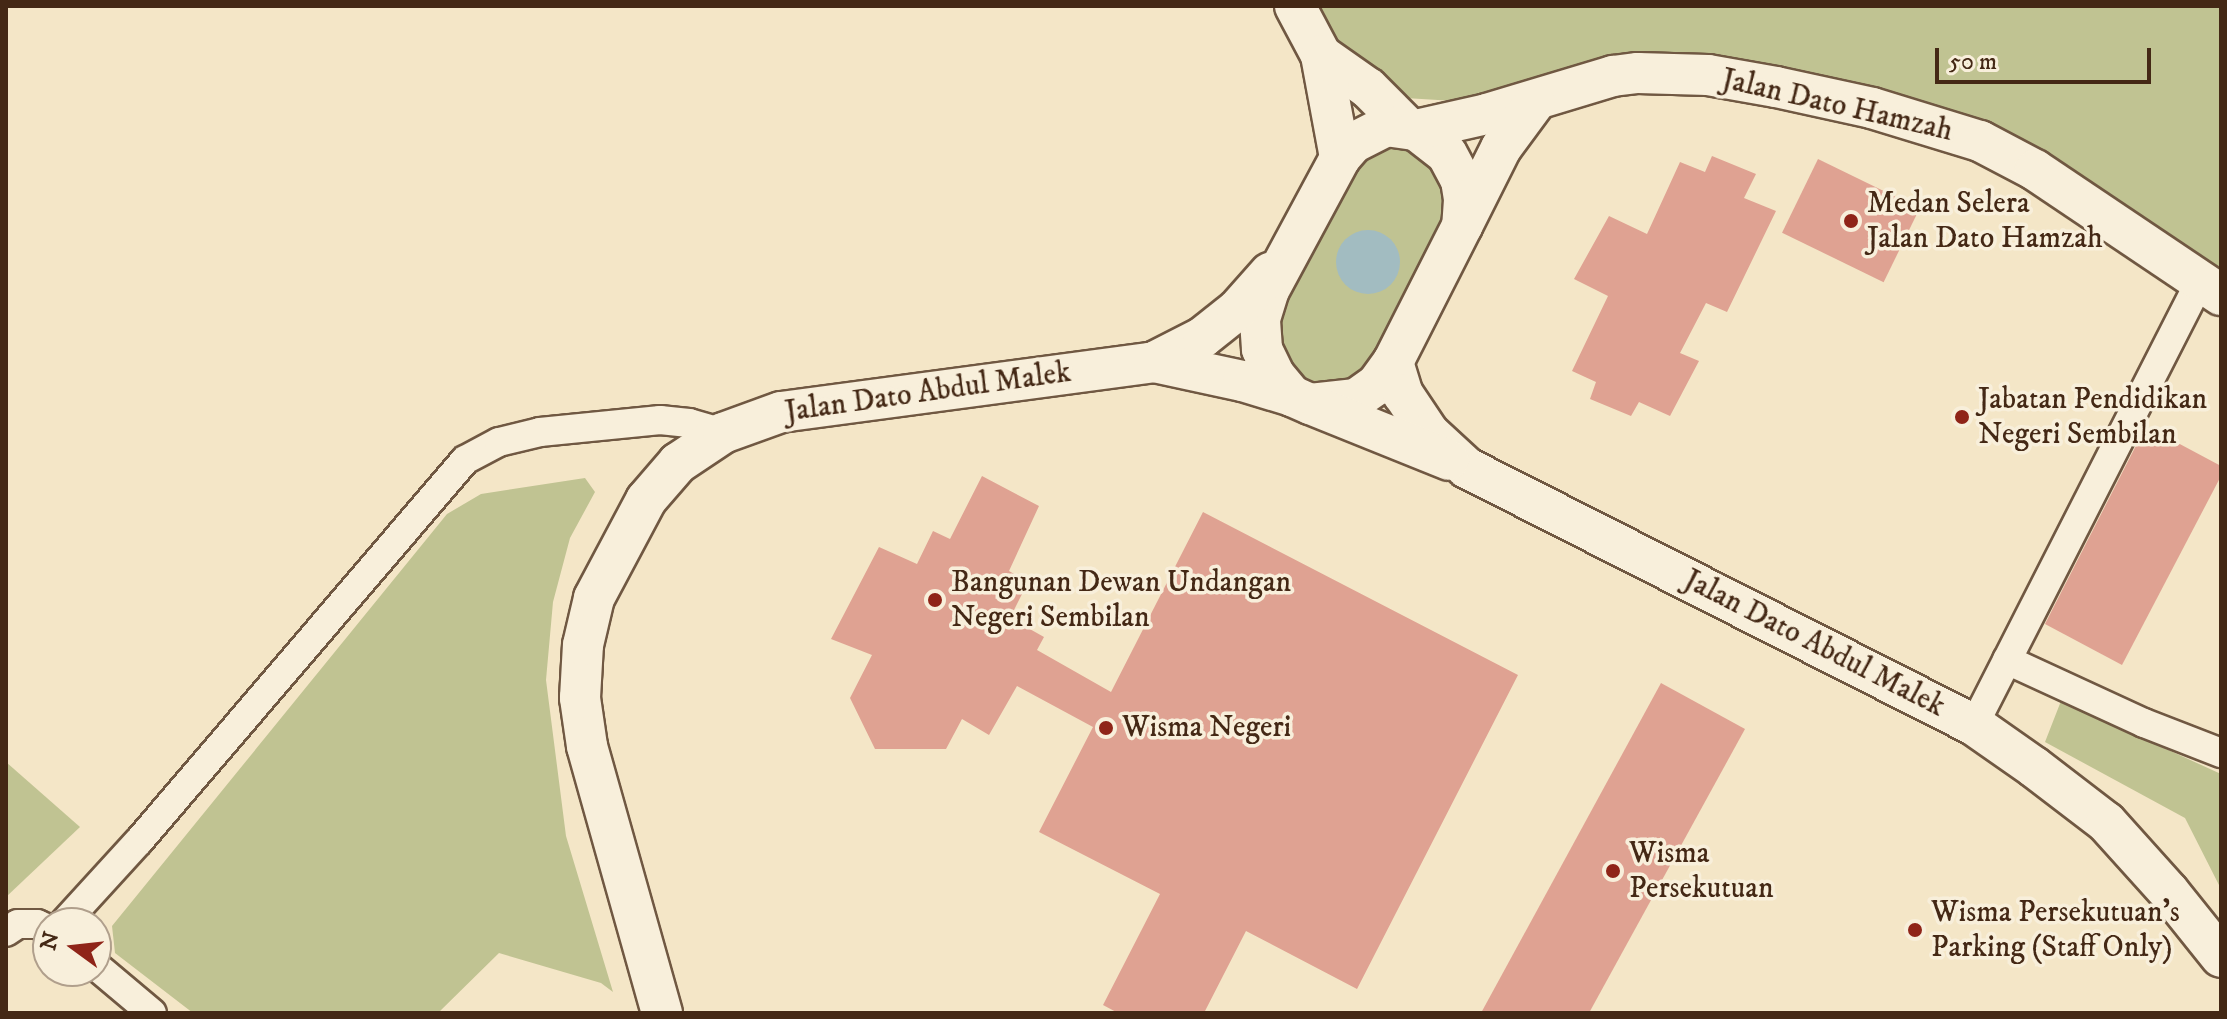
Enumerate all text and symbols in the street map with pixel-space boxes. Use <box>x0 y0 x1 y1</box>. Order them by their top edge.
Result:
scale bar <box>1939 32 2155 82</box>
text: 50 m <box>1949 47 1997 77</box>
street label: Jalan Dato Hamzah <box>1718 62 1956 150</box>
place label: Medan Selera Jalan Dato Hamzah <box>1867 186 2103 256</box>
marker: Medan Selera Jalan Dato Hamzah <box>1842 212 1860 230</box>
street label: Jalan Dato Abdul Malek <box>783 355 1073 431</box>
place label: Jabatan Pendidikan Negeri Sembilan <box>1978 382 2207 452</box>
marker: Jabatan Pendidikan Negeri Sembilan <box>1953 408 1971 426</box>
street label: Jalan Dato Abdul Malek <box>1677 563 1951 725</box>
place label: Bangunan Dewan Undangan Negeri Sembilan <box>951 565 1291 636</box>
marker: Bangunan Dewan Undangan Negeri Sembilan <box>926 591 944 609</box>
place label: Wisma Negeri <box>1122 710 1291 746</box>
marker: Wisma Negeri <box>1097 719 1115 737</box>
place label: Wisma Persekutuan <box>1629 836 1774 906</box>
marker: Wisma Persekutuan <box>1604 862 1622 880</box>
place label: Wisma Persekutuan's Parking (Staff Only) <box>1931 895 2180 966</box>
north arrow <box>32 907 112 987</box>
marker: Wisma Persekutuan's Parking (Staff Only) <box>1906 921 1924 939</box>
text: N <box>35 929 66 953</box>

